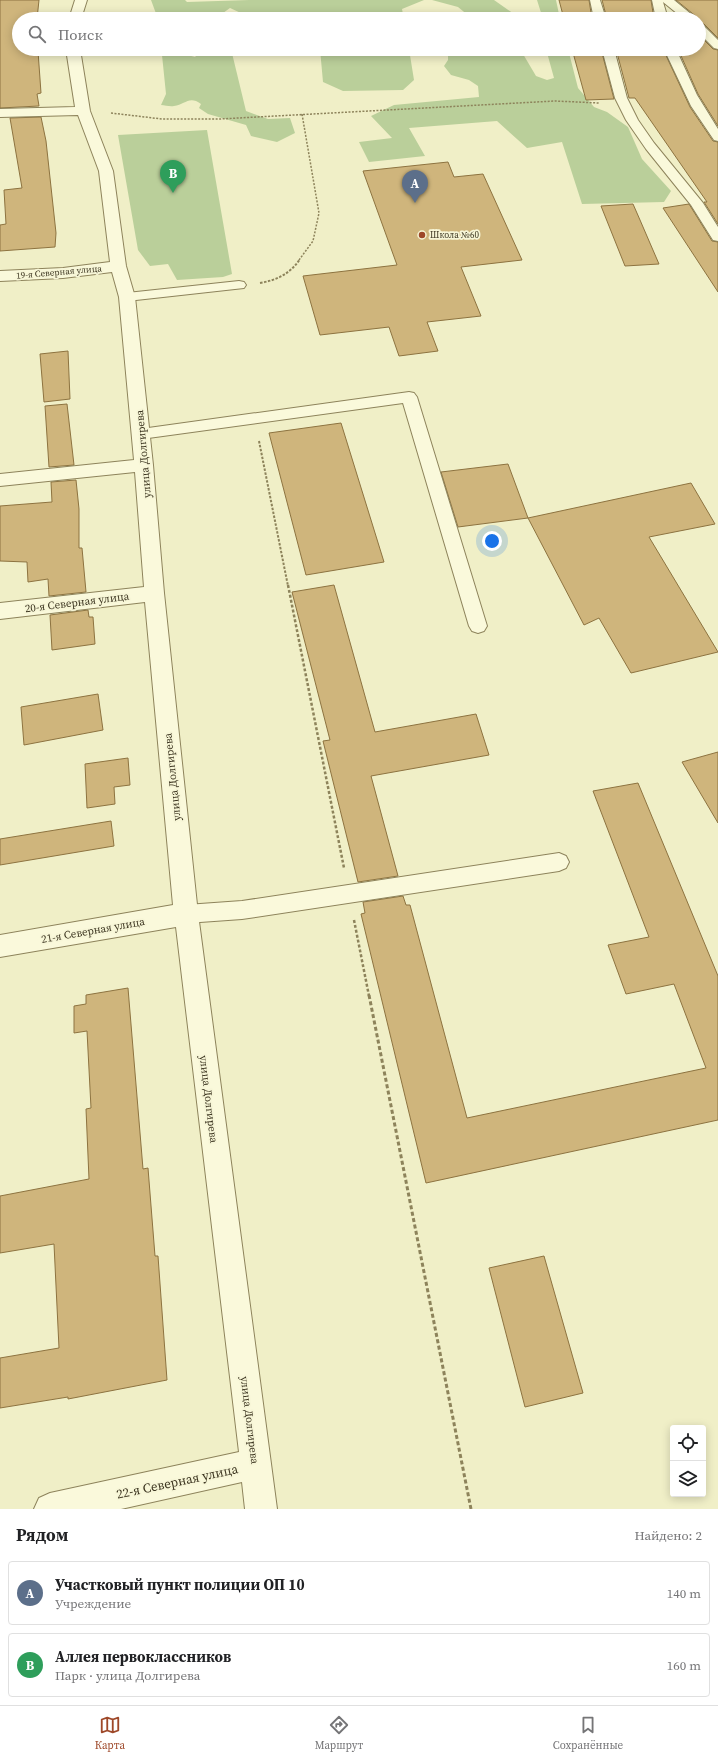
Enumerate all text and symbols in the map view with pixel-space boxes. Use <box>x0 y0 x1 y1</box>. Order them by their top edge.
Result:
search box <box>12 12 706 56</box>
icon: search <box>26 23 48 45</box>
text: Поиск <box>58 24 103 45</box>
pin: B <box>160 160 186 193</box>
pin: A <box>402 170 428 203</box>
place label: Школа №60 <box>430 229 479 241</box>
marker: Школа №60 <box>417 230 427 240</box>
street label: 19-я Северная улица <box>16 262 103 282</box>
street label: улица Долгирева <box>132 409 155 499</box>
your location <box>482 531 502 551</box>
street label: 20-я Северная улица <box>24 589 130 616</box>
street label: улица Долгирева <box>160 732 185 822</box>
street label: 21-я Северная улица <box>40 914 146 947</box>
street label: улица Долгирева <box>196 1054 221 1144</box>
street label: улица Долгирева <box>237 1375 262 1465</box>
map controls <box>670 1425 706 1497</box>
button: locate <box>670 1425 706 1461</box>
street label: 22-я Северная улица <box>115 1460 240 1503</box>
button: layers <box>670 1461 706 1497</box>
text: Рядом <box>16 1523 68 1547</box>
text: Найдено: 2 <box>635 1527 702 1544</box>
text: Участковый пункт полиции ОП 10 <box>55 1574 305 1595</box>
text: A <box>26 1585 34 1602</box>
text: 140 m <box>667 1585 701 1602</box>
text: Учреждение <box>55 1595 131 1612</box>
text: Аллея первоклассников <box>55 1646 231 1667</box>
text: B <box>26 1657 34 1674</box>
text: 160 m <box>667 1657 701 1674</box>
text: Парк · улица Долгирева <box>55 1667 200 1684</box>
tab: Карта <box>95 1714 125 1753</box>
tab: Маршрут <box>315 1714 363 1753</box>
tab: Сохранённые <box>553 1714 623 1753</box>

